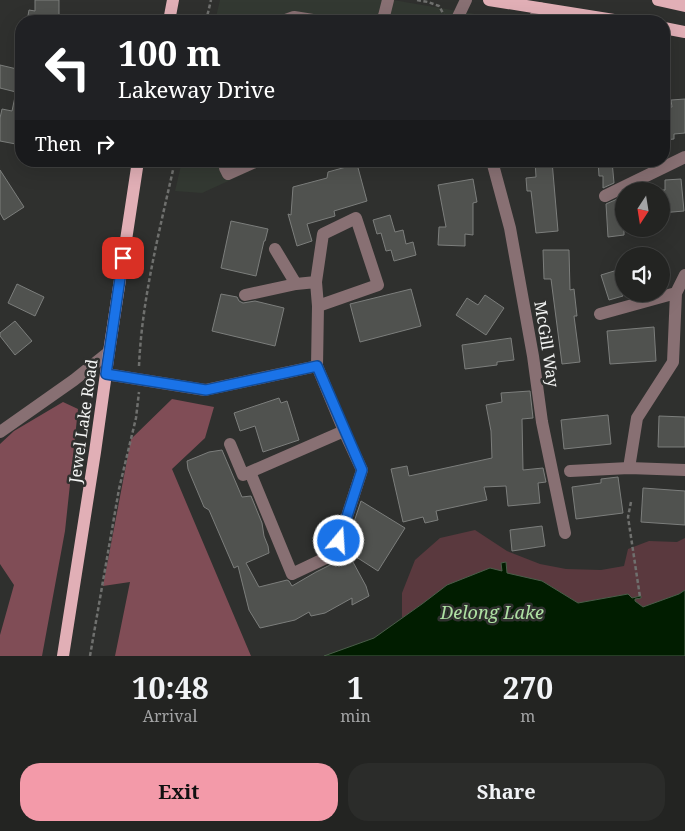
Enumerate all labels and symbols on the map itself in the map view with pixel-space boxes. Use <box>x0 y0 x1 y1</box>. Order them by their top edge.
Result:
north arrow <box>615 182 670 238</box>
pin <box>102 237 144 279</box>
street label: McGill Way <box>529 299 565 390</box>
street label: Jewel Lake Road <box>63 357 103 485</box>
position arrow <box>312 514 364 566</box>
water label: Delong Lake <box>439 600 544 624</box>

